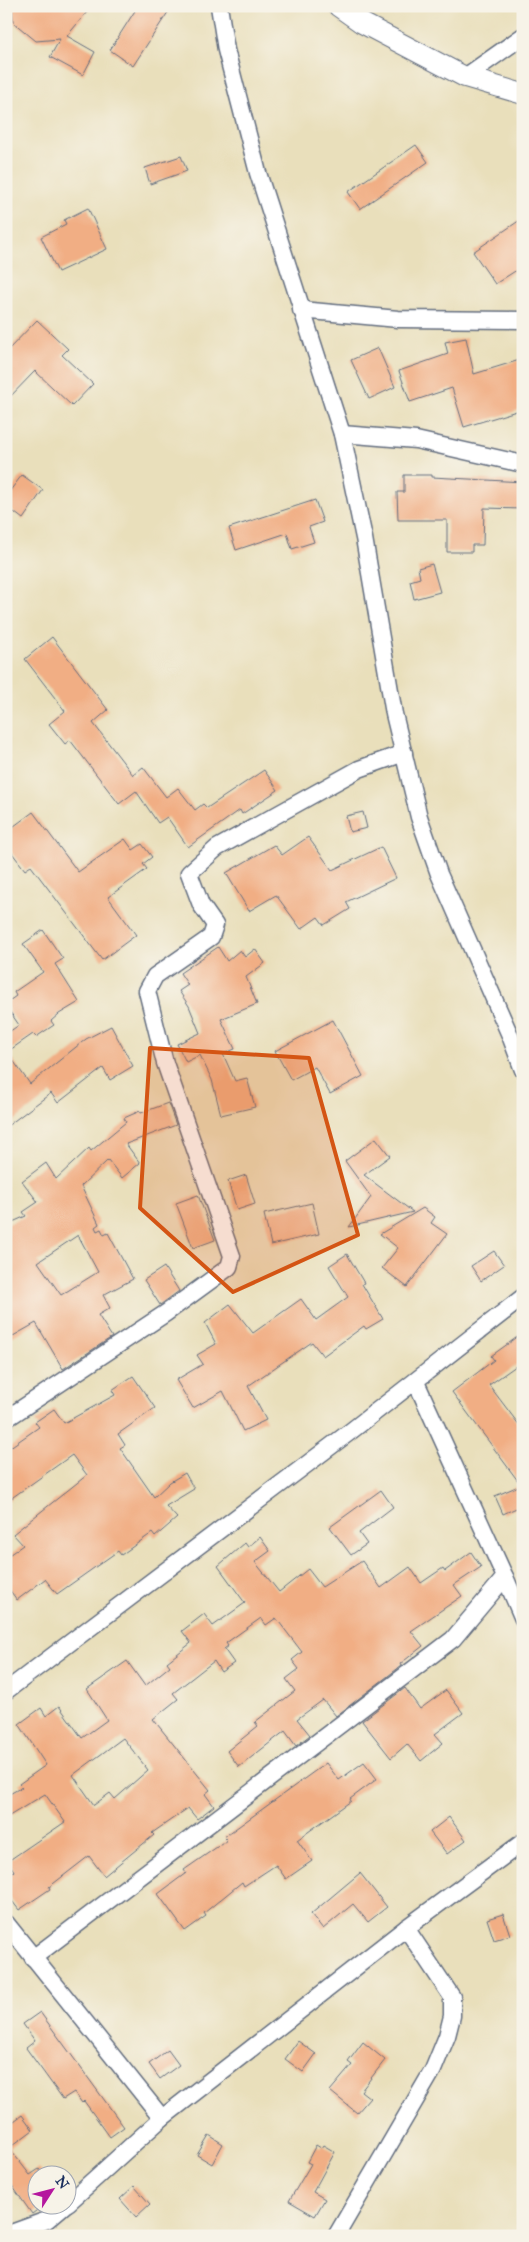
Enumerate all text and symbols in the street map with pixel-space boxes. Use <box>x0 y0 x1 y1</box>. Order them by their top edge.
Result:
north arrow <box>28 2164 78 2214</box>
text: N <box>52 2173 73 2193</box>

